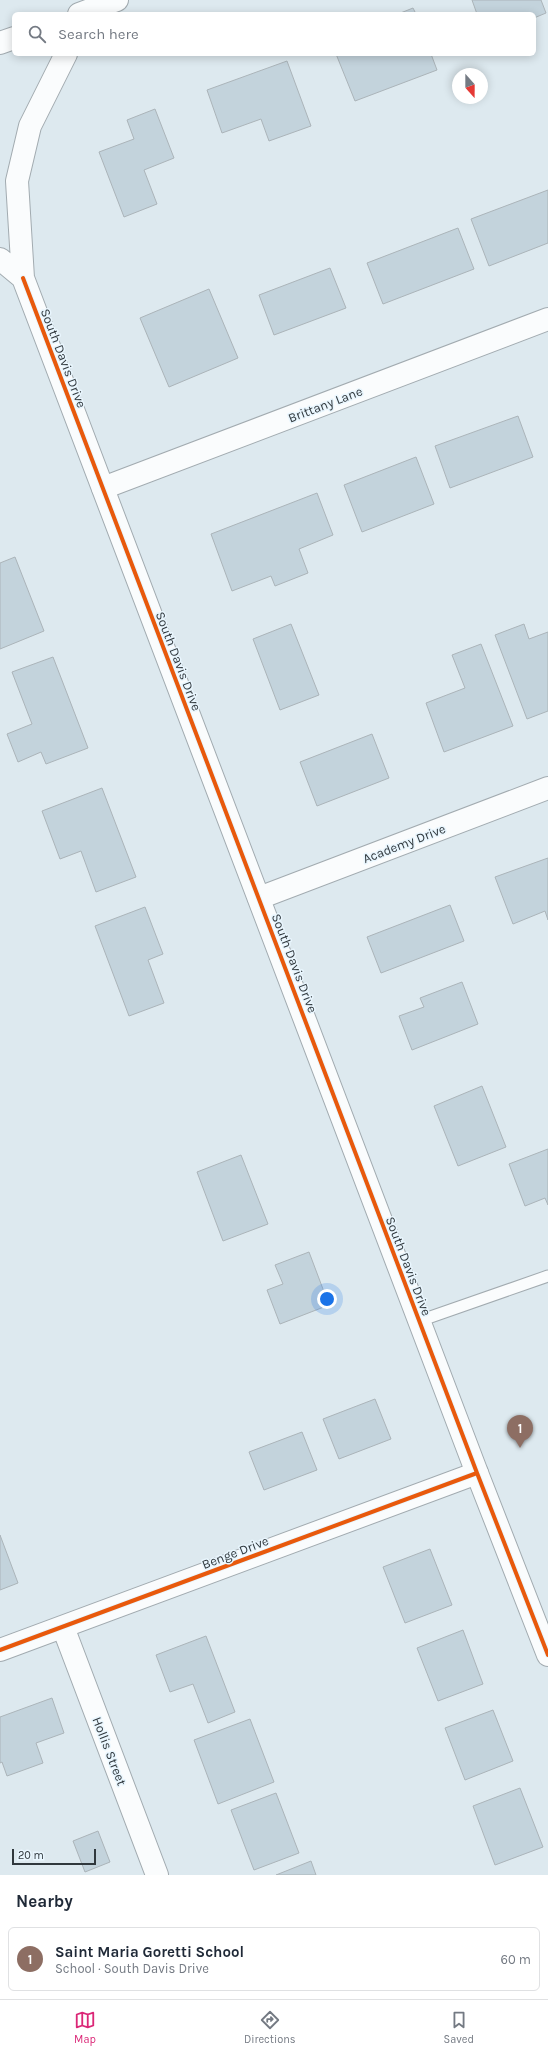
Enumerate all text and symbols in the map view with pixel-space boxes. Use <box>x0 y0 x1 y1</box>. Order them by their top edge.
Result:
search box <box>12 12 536 56</box>
icon: search <box>26 23 48 45</box>
text: Search here <box>58 25 139 43</box>
north arrow <box>452 68 488 104</box>
street label: South Davis Drive <box>38 306 89 410</box>
street label: Brittany Lane <box>286 383 365 426</box>
street label: South Davis Drive <box>153 609 204 713</box>
street label: Academy Drive <box>361 821 448 866</box>
street label: South Davis Drive <box>269 911 320 1015</box>
street label: South Davis Drive <box>383 1214 434 1318</box>
your location <box>317 1289 337 1309</box>
pin: 1 <box>507 1415 533 1448</box>
street label: Benge Drive <box>200 1533 271 1572</box>
street label: Hollis Street <box>90 1715 130 1788</box>
scale bar <box>12 1847 96 1866</box>
text: 20 m <box>18 1849 44 1862</box>
text: Nearby <box>16 1891 73 1911</box>
text: Saint Maria Goretti School <box>55 1943 244 1961</box>
text: 1 <box>28 1952 32 1967</box>
text: 60 m <box>501 1952 531 1967</box>
text: School · South Davis Drive <box>55 1961 209 1976</box>
tab: Map <box>74 2009 96 2046</box>
tab: Directions <box>244 2009 296 2046</box>
tab: Saved <box>444 2009 474 2046</box>

